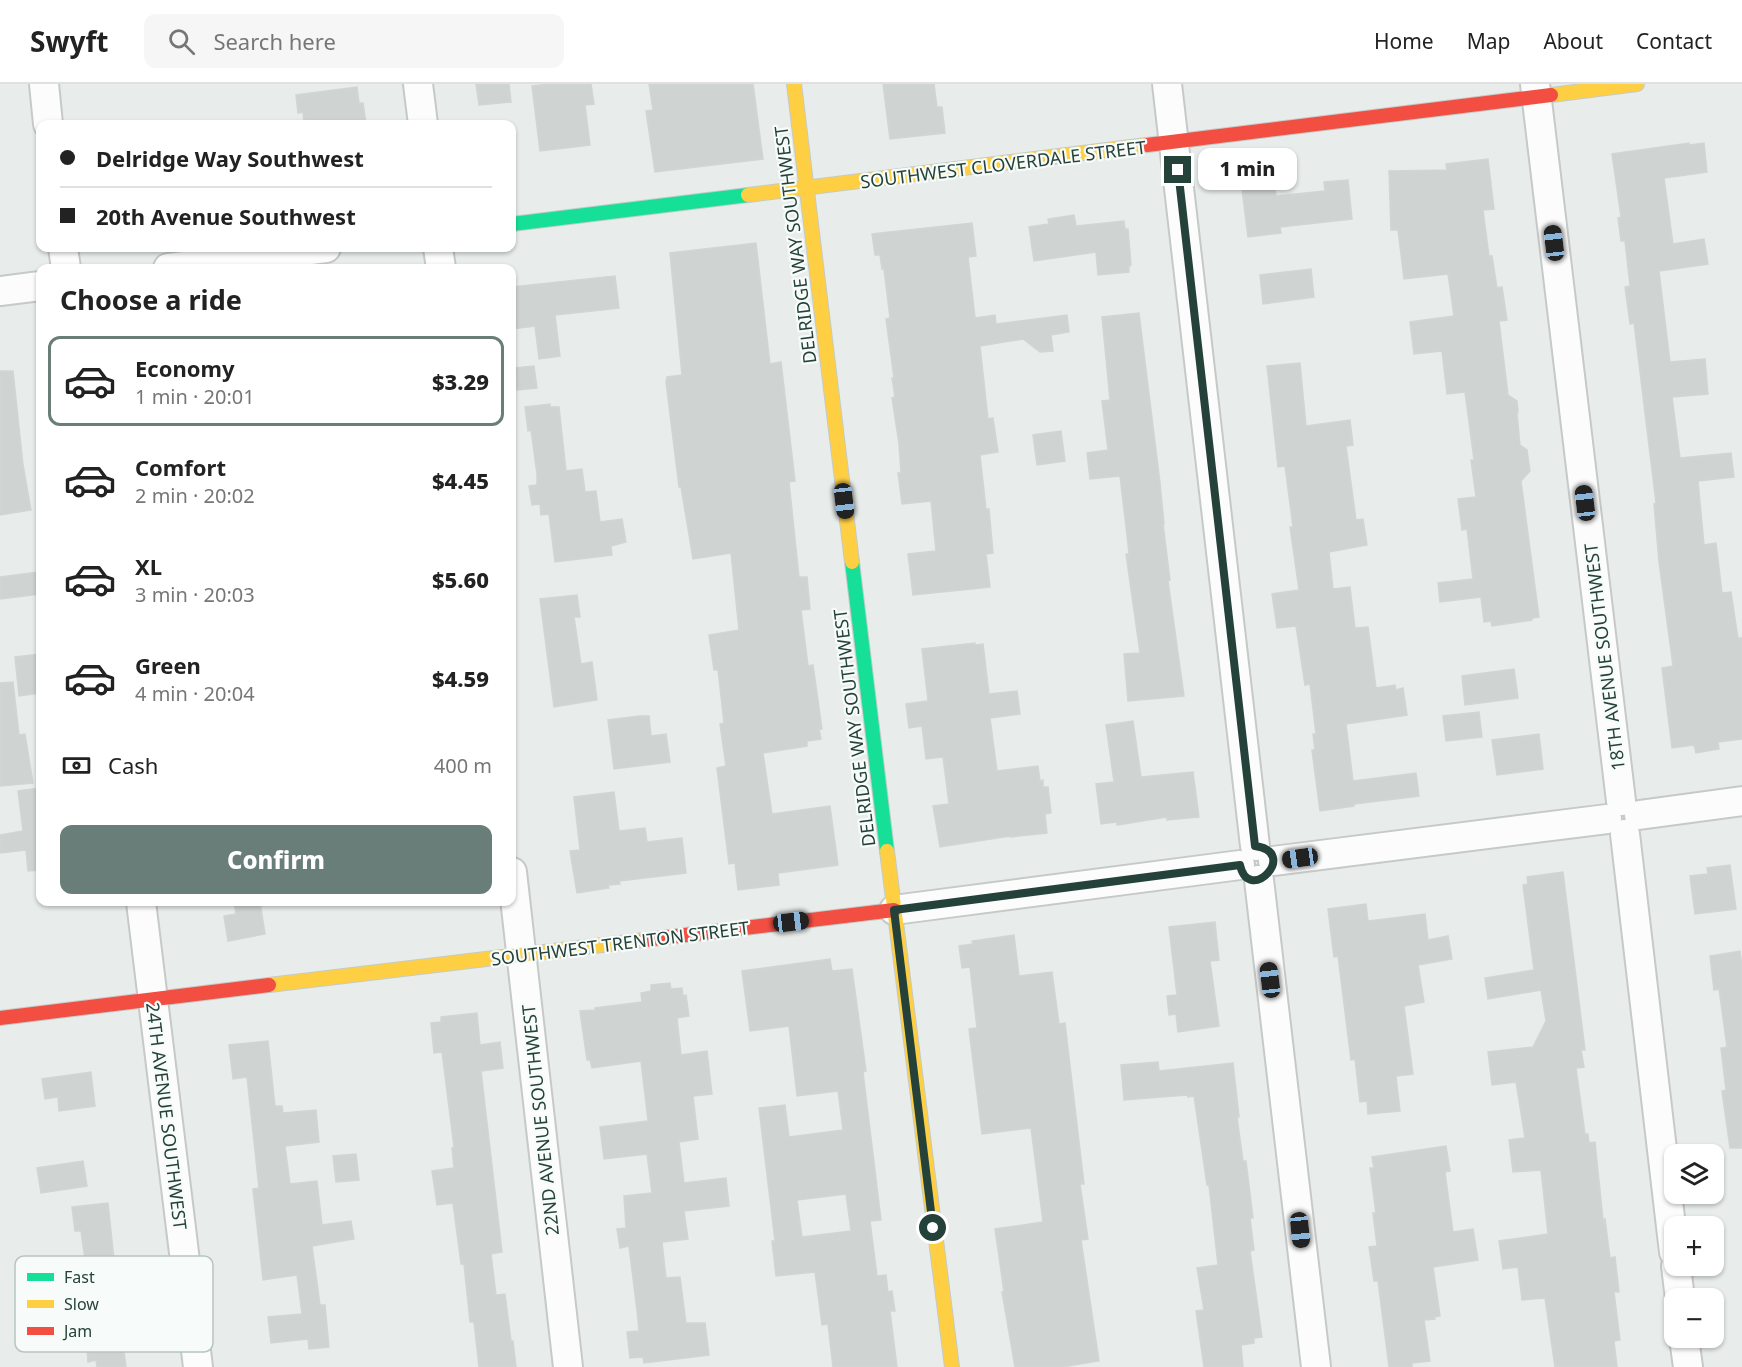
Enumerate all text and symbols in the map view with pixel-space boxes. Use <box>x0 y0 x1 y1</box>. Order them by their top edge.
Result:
search box <box>144 14 564 68</box>
text: Swyft <box>30 22 108 60</box>
icon: search <box>165 25 198 58</box>
text: Search here <box>213 26 336 56</box>
text: Home <box>1374 27 1434 55</box>
text: Map <box>1467 27 1510 55</box>
text: About <box>1543 27 1603 55</box>
text: Contact <box>1636 27 1712 55</box>
street label: DELRIDGE WAY SOUTHWEST <box>769 125 821 365</box>
street label: SOUTHWEST CLOVERDALE STREET <box>859 135 1147 193</box>
text: Delridge Way Southwest <box>96 143 364 173</box>
callout: 1 min <box>1199 149 1298 191</box>
text: 1 min <box>1220 155 1275 182</box>
route end <box>1164 156 1191 183</box>
text: 20th Avenue Southwest <box>96 201 356 231</box>
car <box>1543 224 1565 262</box>
text: Choose a ride <box>60 281 242 318</box>
text: Economy <box>135 353 234 383</box>
icon: car <box>63 354 117 408</box>
text: $3.29 <box>432 366 489 396</box>
text: 1 min · 20:01 <box>135 383 255 410</box>
text: Comfort <box>135 452 226 482</box>
icon: car <box>63 453 117 507</box>
text: $4.45 <box>432 465 489 495</box>
text: 2 min · 20:02 <box>135 482 255 509</box>
car <box>833 482 855 520</box>
car <box>1574 484 1596 522</box>
street label: 18TH AVENUE SOUTHWEST <box>1578 542 1630 772</box>
text: XL <box>135 551 162 581</box>
icon: car <box>63 552 117 606</box>
text: $5.60 <box>432 564 489 594</box>
text: 3 min · 20:03 <box>135 581 255 608</box>
street label: DELRIDGE WAY SOUTHWEST <box>828 608 880 848</box>
text: Green <box>135 650 201 680</box>
icon: car <box>63 651 117 705</box>
text: $4.59 <box>432 663 489 693</box>
text: 4 min · 20:04 <box>135 680 255 707</box>
icon: cash <box>60 749 93 782</box>
text: Cash <box>108 750 158 780</box>
text: 400 m <box>434 752 492 779</box>
button: Confirm <box>60 825 492 894</box>
car <box>1281 847 1319 869</box>
car <box>772 911 810 933</box>
street label: SOUTHWEST TRENTON STREET <box>490 915 750 971</box>
car <box>1259 961 1281 999</box>
street label: 24TH AVENUE SOUTHWEST <box>141 1001 193 1231</box>
street label: 22ND AVENUE SOUTHWEST <box>516 1003 564 1237</box>
map controls <box>1664 1144 1724 1348</box>
button: layers <box>1664 1144 1724 1204</box>
car <box>1289 1211 1311 1249</box>
route start <box>919 1214 946 1241</box>
button: + <box>1664 1216 1724 1276</box>
legend <box>15 1256 213 1352</box>
text: Fast <box>64 1266 95 1288</box>
button: − <box>1664 1288 1724 1348</box>
text: Slow <box>64 1293 99 1315</box>
text: Jam <box>62 1320 92 1342</box>

